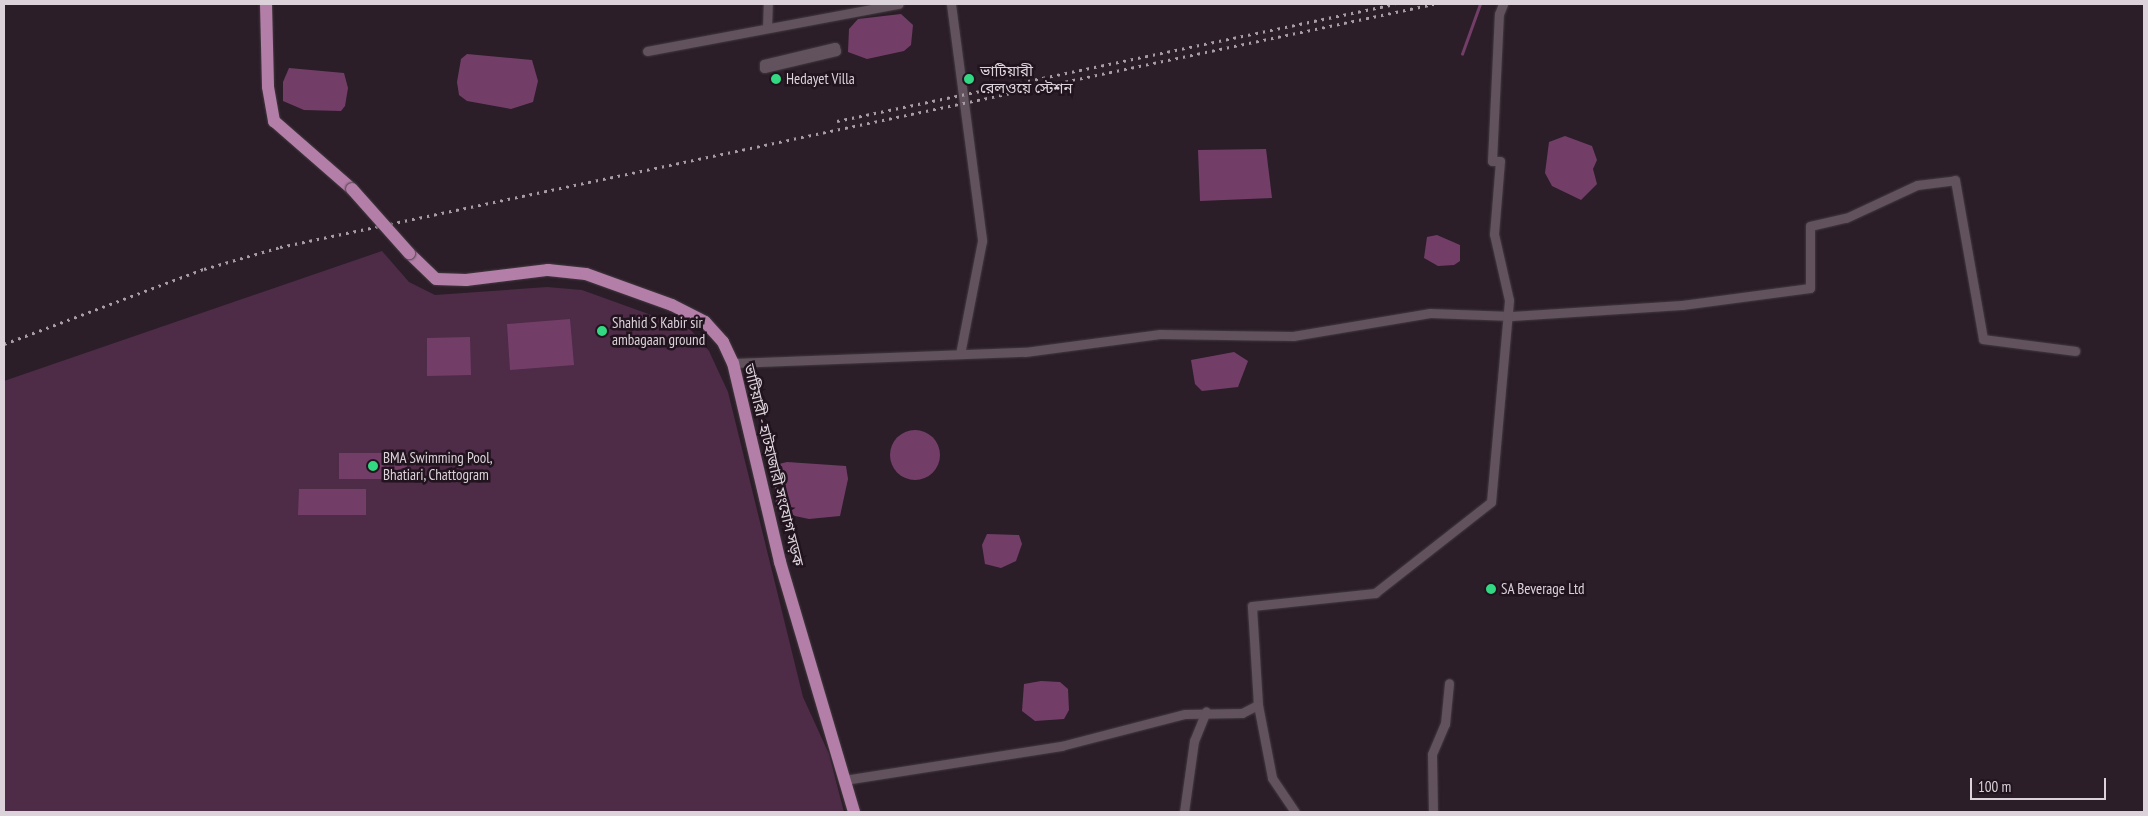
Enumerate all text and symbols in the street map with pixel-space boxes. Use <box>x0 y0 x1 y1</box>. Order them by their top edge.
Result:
place label: ভাটিয়ারী রেলওয়ে স্টেশন <box>980 61 1073 96</box>
place label: Hedayet Villa <box>786 70 855 88</box>
marker: ভাটিয়ারী রেলওয়ে স্টেশন <box>962 72 976 86</box>
marker: Hedayet Villa <box>770 73 782 85</box>
place label: Shahid S Kabir sir ambagaan ground <box>612 313 705 348</box>
marker: Shahid S Kabir sir ambagaan ground <box>596 325 608 337</box>
street label: ভাটিয়ারী - হাটহাজারী সংযোগ সড়ক <box>740 362 808 568</box>
place label: BMA Swimming Pool, Bhatiari, Chattogram <box>383 448 493 483</box>
marker: BMA Swimming Pool, Bhatiari, Chattogram <box>367 460 379 472</box>
place label: SA Beverage Ltd <box>1501 580 1585 598</box>
marker: SA Beverage Ltd <box>1485 583 1497 595</box>
scale bar <box>1973 768 2109 800</box>
text: 100 m <box>1978 777 2011 796</box>

